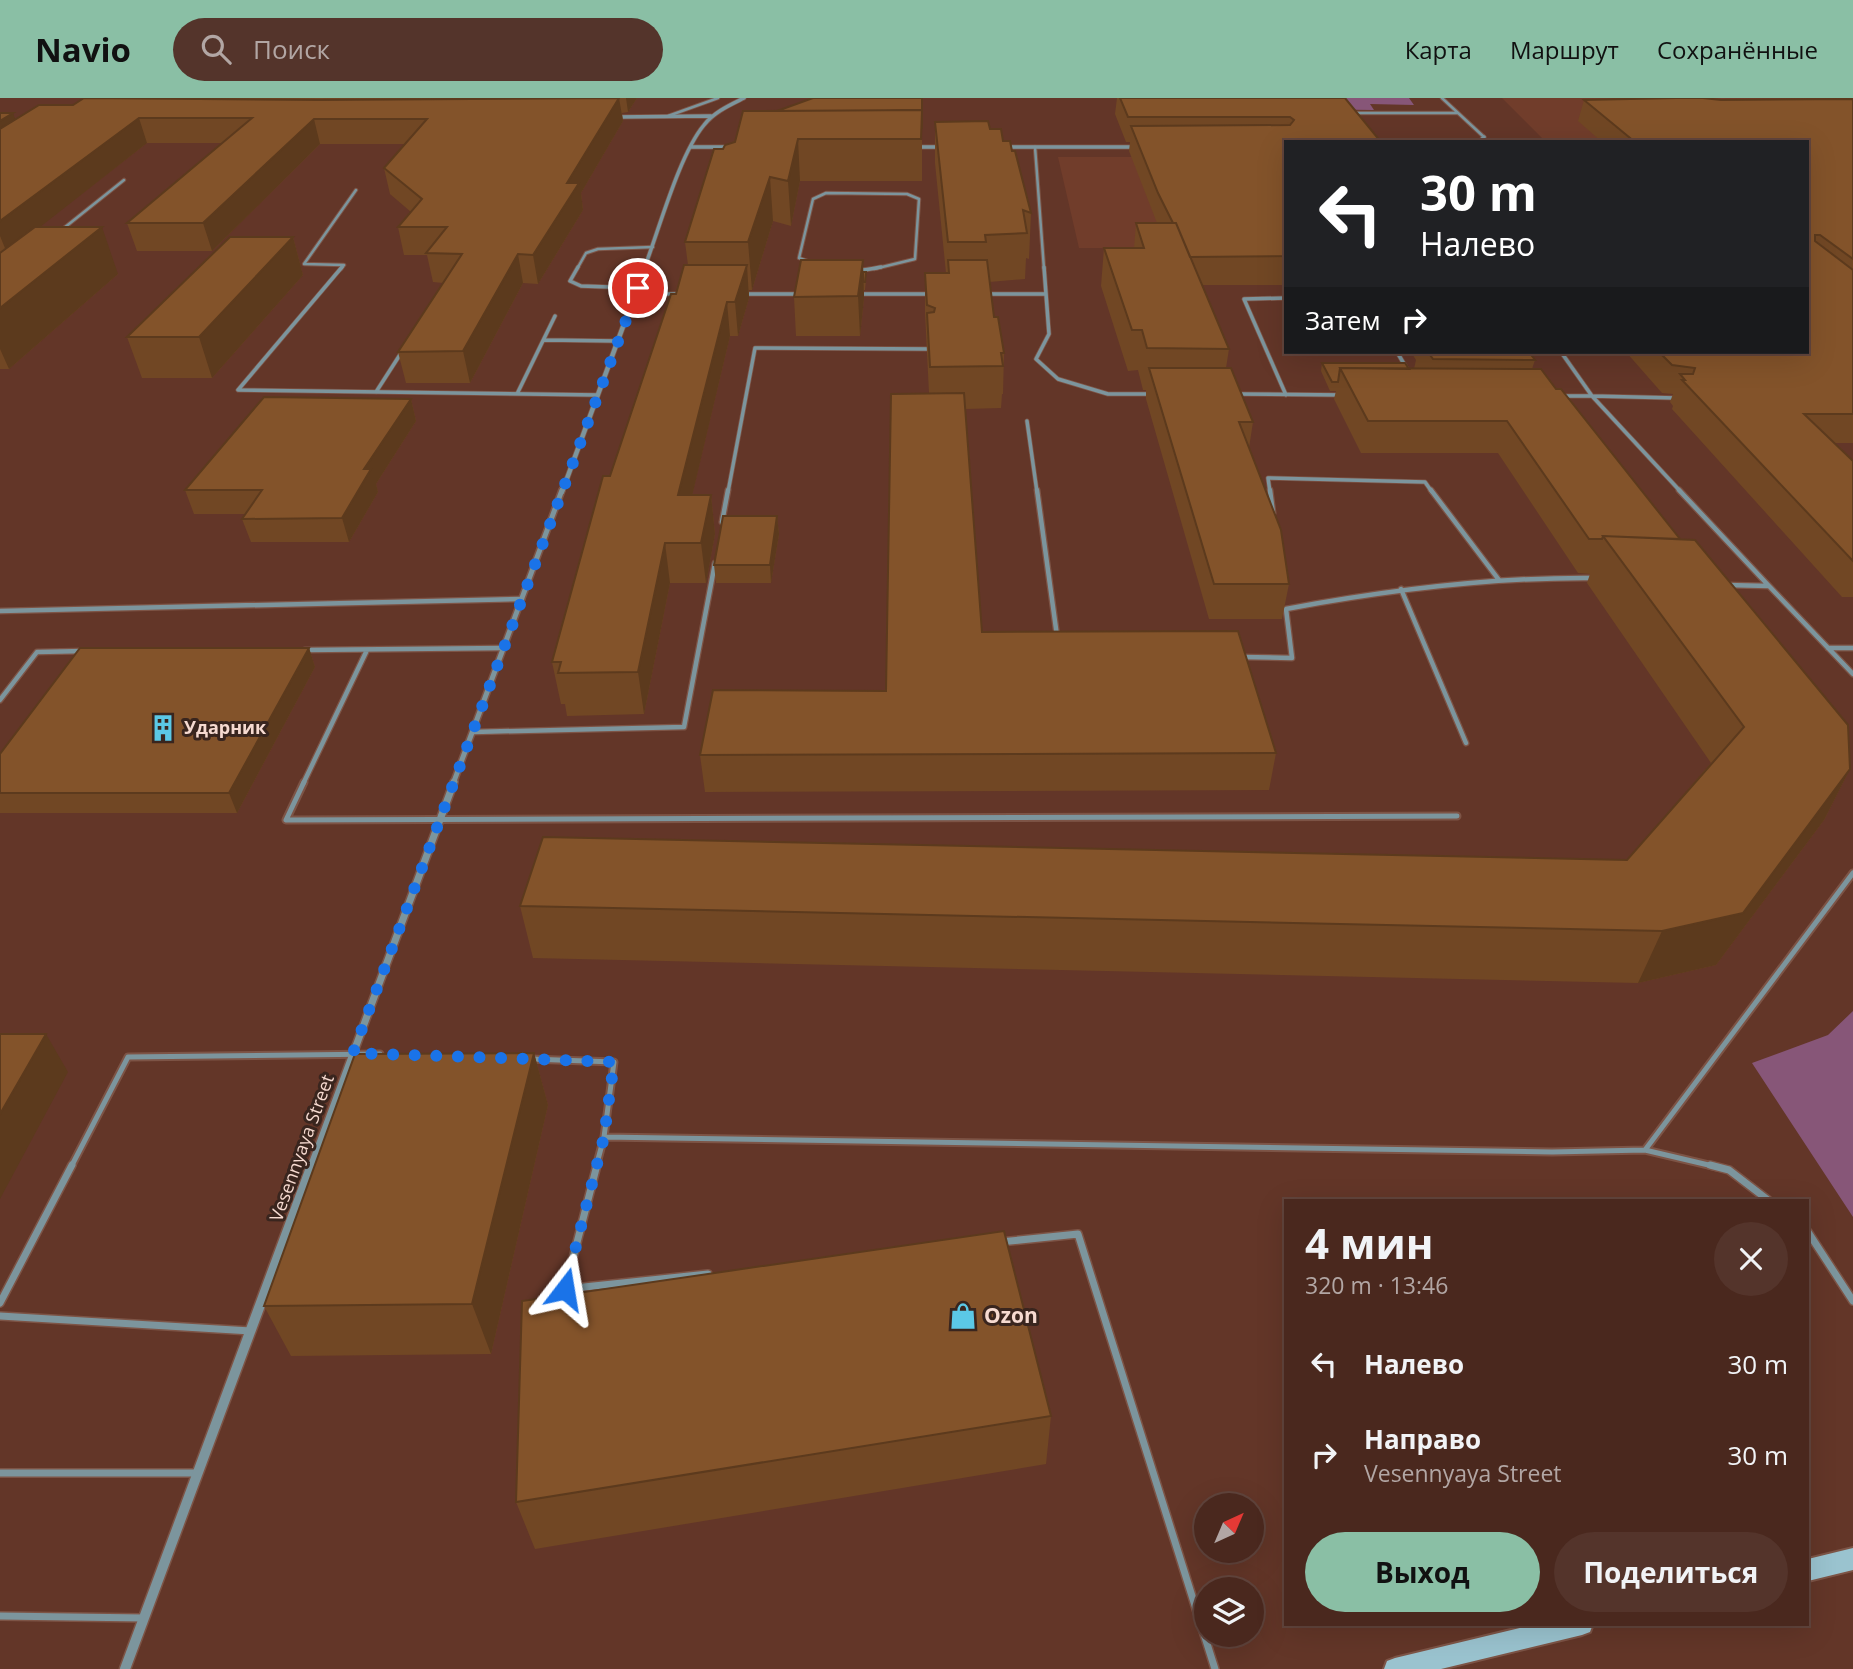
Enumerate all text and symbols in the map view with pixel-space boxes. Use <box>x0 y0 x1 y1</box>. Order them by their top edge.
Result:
search box <box>173 18 663 81</box>
text: Navio <box>35 27 131 72</box>
icon: search <box>197 30 235 68</box>
text: Поиск <box>253 31 330 67</box>
text: Карта <box>1405 33 1472 66</box>
text: Маршрут <box>1510 33 1619 66</box>
text: Сохранённые <box>1657 33 1818 66</box>
text: 30 m <box>1420 159 1537 225</box>
icon: left <box>1305 168 1396 259</box>
text: Налево <box>1420 222 1535 265</box>
pin <box>608 258 668 318</box>
icon: arrive <box>619 269 657 307</box>
icon: right <box>1395 301 1433 339</box>
text: Затем <box>1305 302 1381 338</box>
building icon: Ударник <box>148 713 178 743</box>
place label: Ударник <box>184 715 267 739</box>
street label: Vesennyaya Street <box>263 1071 339 1224</box>
text: 4 мин <box>1305 1214 1433 1271</box>
button: close <box>1714 1222 1788 1296</box>
position arrow <box>528 1252 602 1326</box>
text: 320 m · 13:46 <box>1305 1269 1448 1301</box>
shop icon: Ozon <box>948 1301 978 1331</box>
place label: Ozon <box>984 1301 1038 1329</box>
icon: left <box>1305 1345 1343 1383</box>
text: Налево <box>1364 1346 1464 1382</box>
text: 30 m <box>1727 1346 1788 1382</box>
text: Направо <box>1364 1421 1481 1457</box>
icon: right <box>1305 1436 1343 1474</box>
text: 30 m <box>1727 1437 1788 1473</box>
text: Vesennyaya Street <box>1364 1457 1562 1489</box>
north arrow <box>1194 1493 1264 1563</box>
map controls <box>1194 1493 1264 1647</box>
button: Выход <box>1305 1532 1540 1612</box>
button: Поделиться <box>1554 1532 1788 1612</box>
button: layers <box>1194 1577 1264 1647</box>

